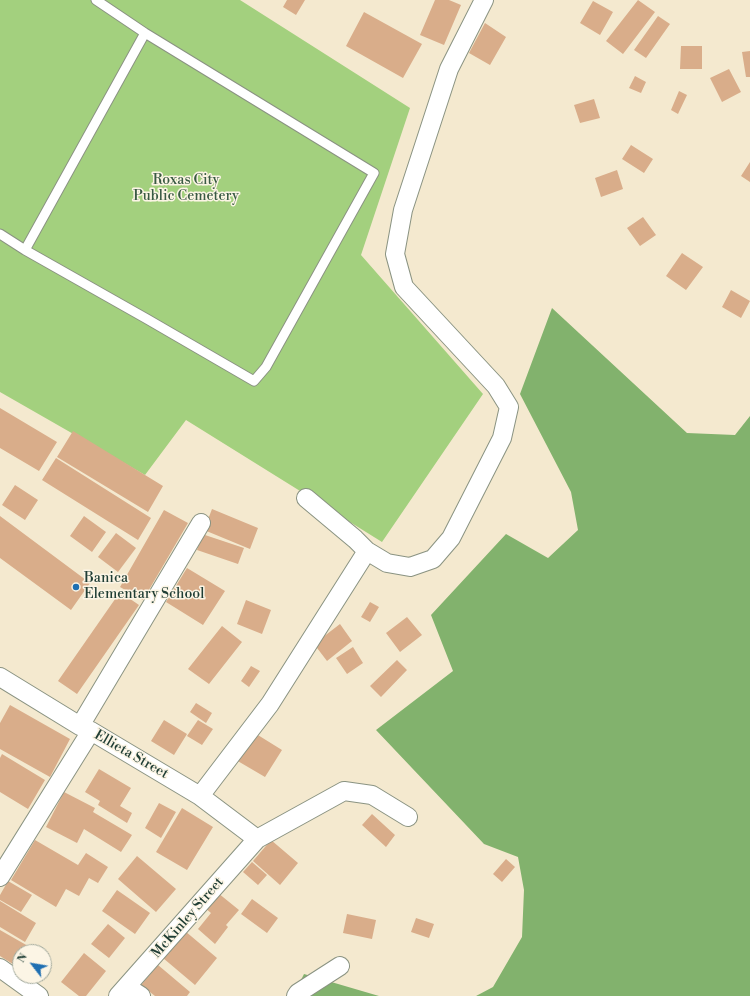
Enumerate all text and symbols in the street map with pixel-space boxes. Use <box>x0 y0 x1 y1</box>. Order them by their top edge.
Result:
park label: Roxas City Public Cemetery <box>133 173 239 206</box>
place label: Banica Elementary School <box>84 571 204 604</box>
marker: Banica Elementary School <box>71 582 81 592</box>
street label: Ellieta Street <box>91 727 171 783</box>
street label: McKinley Street <box>148 874 228 962</box>
north arrow <box>12 944 52 984</box>
text: N <box>14 951 31 966</box>

